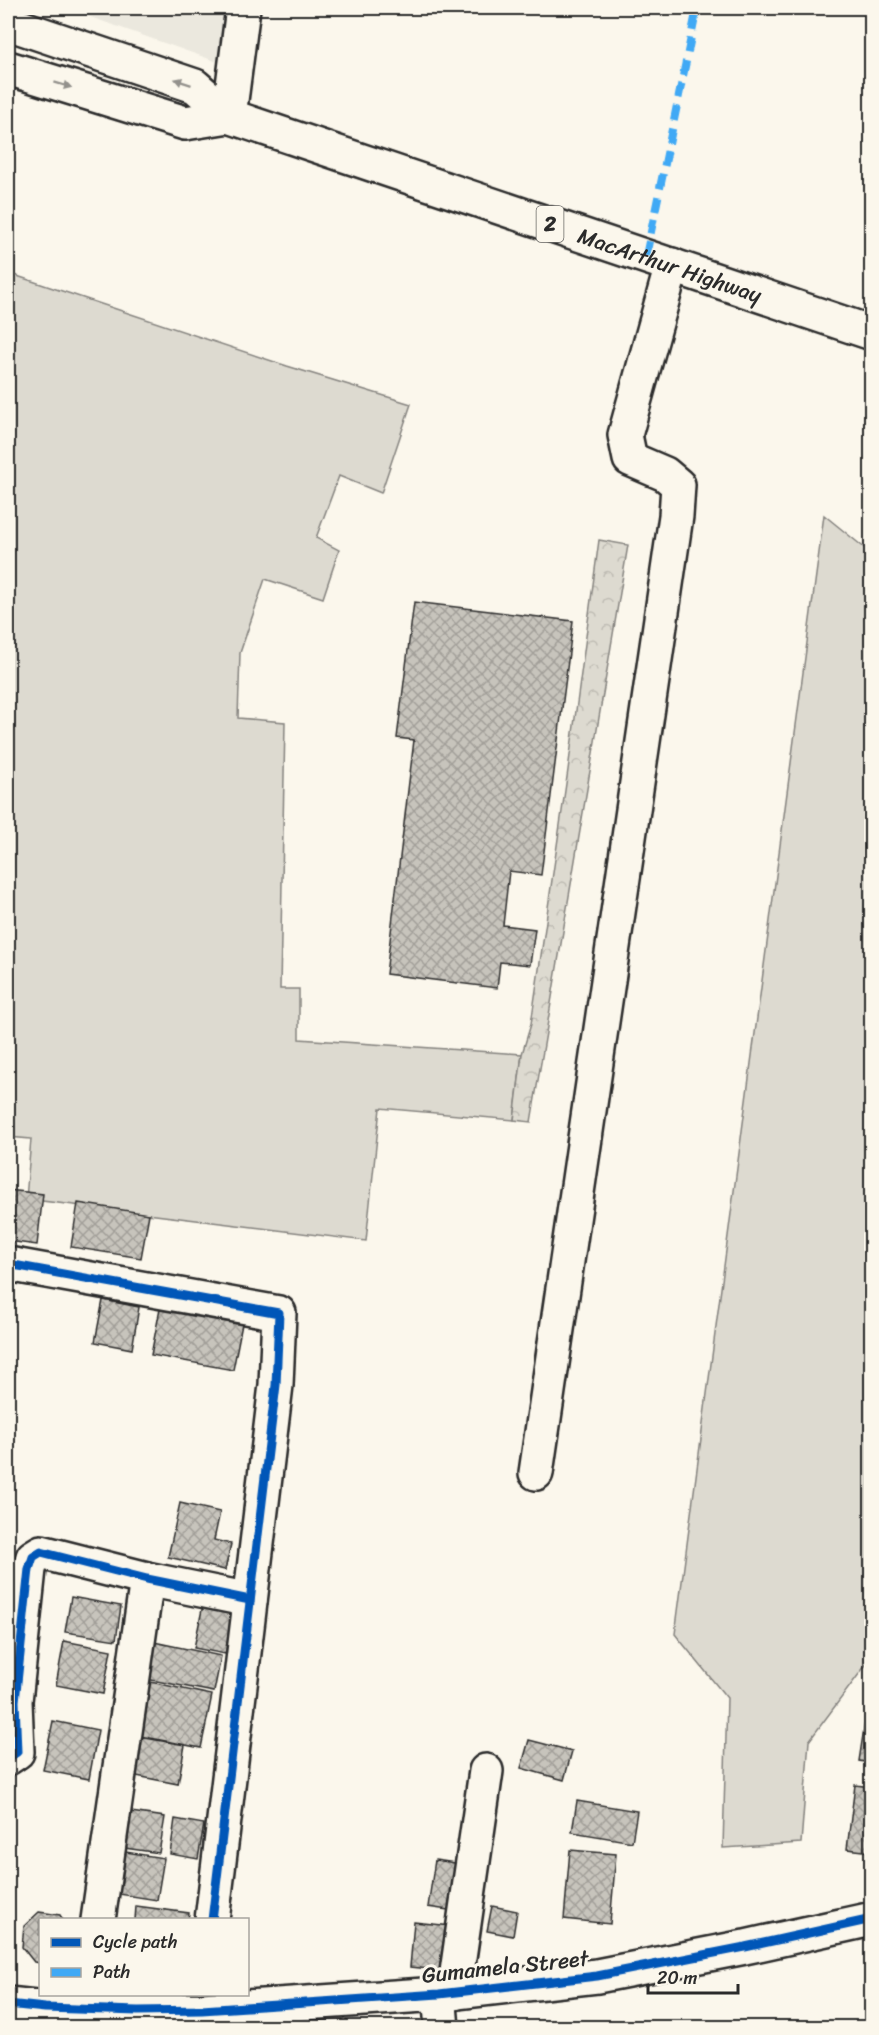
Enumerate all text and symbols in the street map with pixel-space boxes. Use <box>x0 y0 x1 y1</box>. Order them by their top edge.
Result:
one-way arrow <box>174 77 192 86</box>
one-way arrow <box>54 81 72 90</box>
road number: 2 <box>536 206 564 242</box>
street label: MacArthur Highway <box>572 216 768 315</box>
legend <box>39 1918 249 1996</box>
text: Cycle path <box>93 1926 177 1958</box>
street label: Gumamela Street <box>420 1938 591 1995</box>
text: Path <box>93 1956 130 1988</box>
scale bar <box>648 1957 738 1995</box>
text: 20 m <box>657 1962 697 1994</box>

